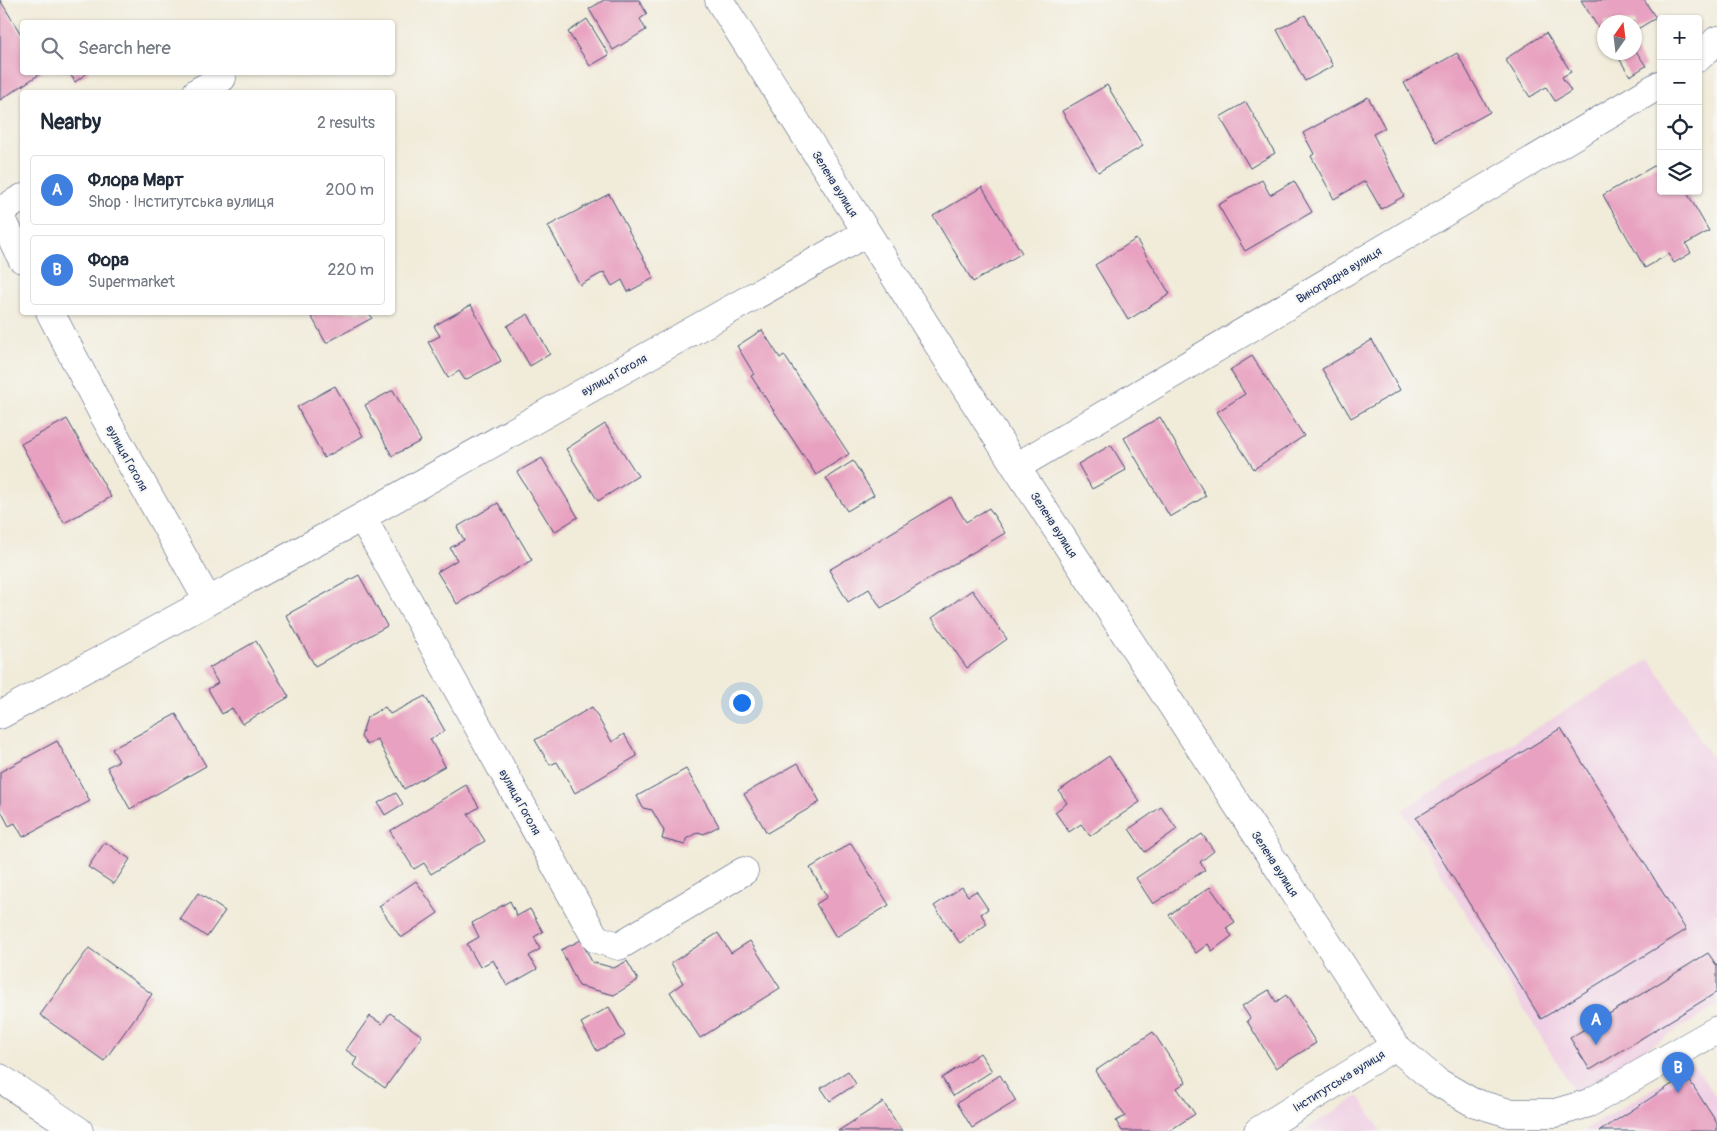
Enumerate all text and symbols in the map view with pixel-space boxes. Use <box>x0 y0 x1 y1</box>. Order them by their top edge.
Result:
north arrow <box>1597 15 1642 60</box>
map controls <box>1657 15 1702 195</box>
button: + <box>1657 15 1702 60</box>
search box <box>20 20 395 75</box>
icon: search <box>38 34 66 62</box>
text: Search here <box>78 36 171 60</box>
button: − <box>1657 60 1702 105</box>
button: locate <box>1657 105 1702 150</box>
text: Nearby <box>40 109 101 136</box>
text: 2 results <box>317 113 375 133</box>
street label: Зелена вулиця <box>808 148 861 220</box>
button: layers <box>1657 150 1702 195</box>
text: Флора Март <box>88 168 184 192</box>
text: A <box>52 180 62 200</box>
text: 200 m <box>326 180 374 200</box>
text: Shop · Інститутська вулиця <box>88 192 274 212</box>
street label: Виноградна вулиця <box>1294 244 1385 307</box>
text: Фора <box>88 248 129 272</box>
text: B <box>52 260 62 280</box>
text: 220 m <box>328 260 374 280</box>
text: Supermarket <box>88 272 175 292</box>
street label: вулиця Гоголя <box>579 351 650 400</box>
street label: вулиця Гоголя <box>102 423 151 494</box>
street label: Зелена вулиця <box>1027 490 1081 561</box>
your location <box>729 690 755 716</box>
street label: вулиця Гоголя <box>495 767 544 838</box>
street label: Зелена вулиця <box>1248 829 1302 900</box>
pin: A <box>1580 1004 1612 1045</box>
street label: Інститутська вулиця <box>1291 1047 1388 1116</box>
pin: B <box>1662 1052 1694 1093</box>

